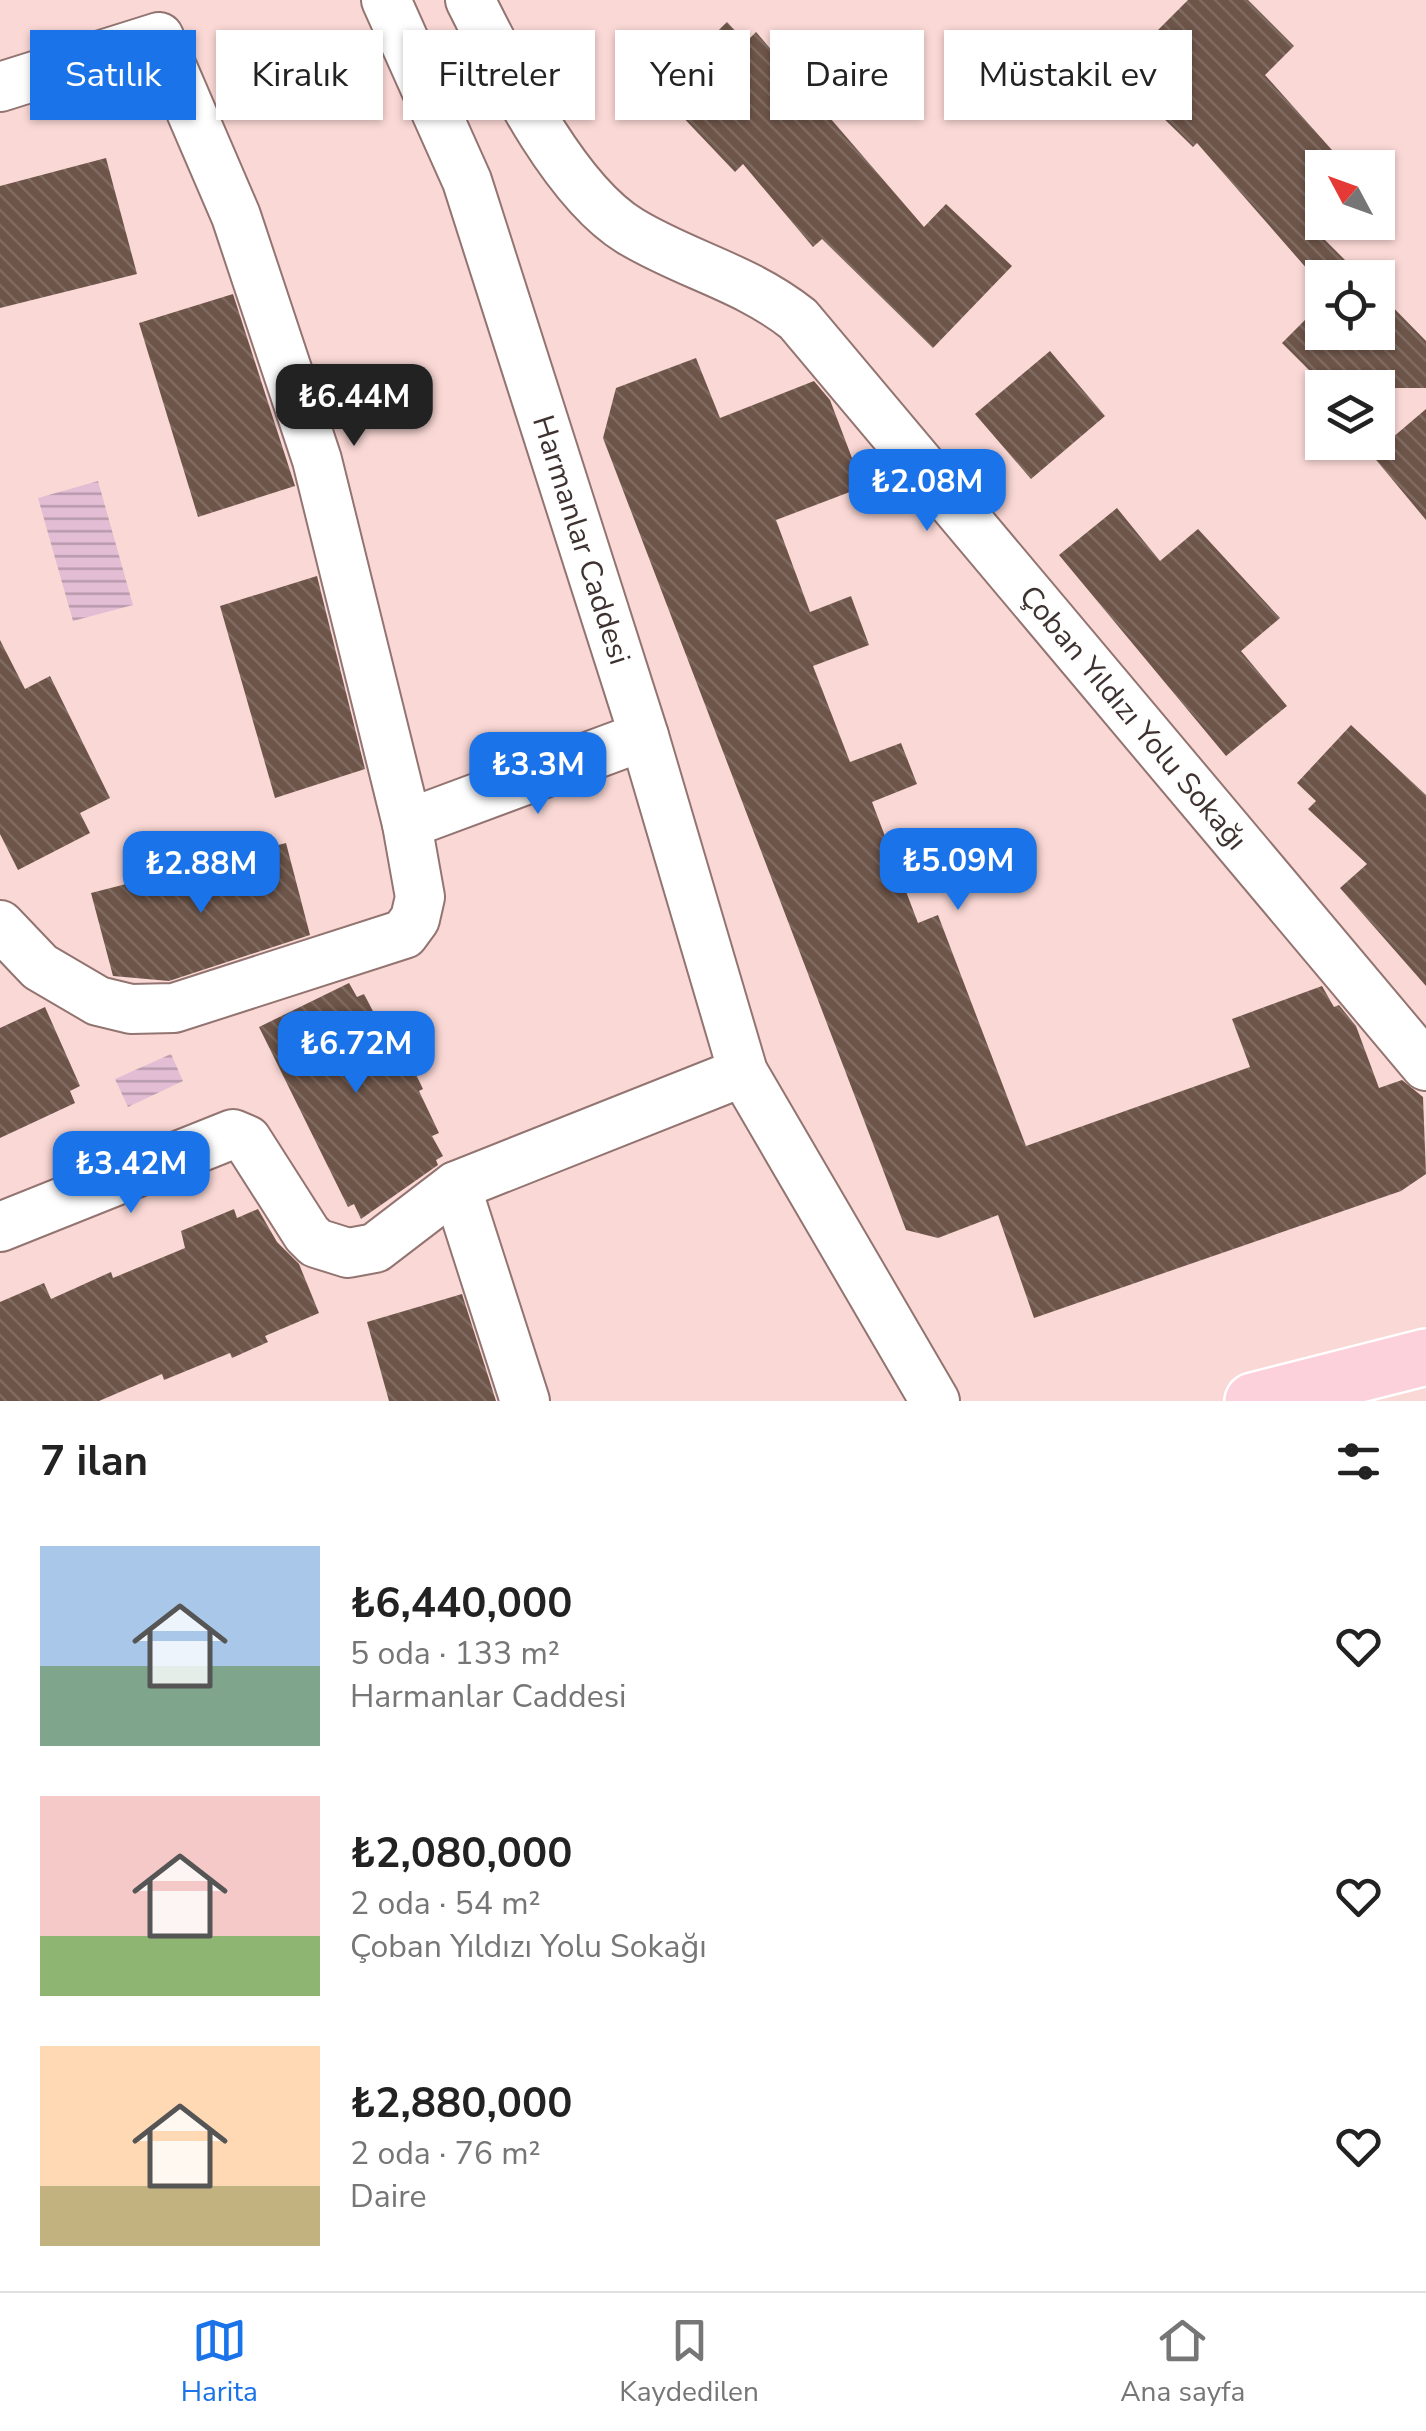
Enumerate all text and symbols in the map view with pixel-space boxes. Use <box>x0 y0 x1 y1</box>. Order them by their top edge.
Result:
chip: Satılık <box>30 30 196 120</box>
chip: Kiralık <box>216 30 383 120</box>
chip: Filtreler <box>403 30 595 120</box>
chip: Yeni <box>615 30 750 120</box>
chip: Daire <box>770 30 924 120</box>
chip: Müstakil ev <box>944 30 1192 120</box>
north arrow <box>1305 150 1395 240</box>
map controls <box>1305 150 1395 460</box>
button: locate <box>1305 260 1395 350</box>
pin: ₺6.44M <box>273 364 435 449</box>
button: layers <box>1305 370 1395 460</box>
text: ₺6.44M <box>298 375 410 418</box>
street label: Harmanlar Caddesi <box>523 410 640 670</box>
pin: ₺2.08M <box>846 449 1008 534</box>
text: ₺2.08M <box>871 460 983 503</box>
street label: Çoban Yıldızı Yolu Sokağı <box>1010 577 1257 859</box>
pin: ₺3.3M <box>468 732 608 817</box>
text: ₺3.3M <box>491 743 585 786</box>
pin: ₺5.09M <box>877 828 1039 913</box>
pin: ₺2.88M <box>120 831 282 916</box>
text: ₺5.09M <box>902 839 1014 882</box>
text: ₺2.88M <box>145 842 257 885</box>
pin: ₺6.72M <box>275 1011 437 1096</box>
text: ₺6.72M <box>300 1022 412 1065</box>
pin: ₺3.42M <box>50 1131 212 1216</box>
text: ₺3.42M <box>75 1142 187 1185</box>
text: 7 ilan <box>40 1433 148 1490</box>
icon: filters <box>1331 1434 1386 1489</box>
text: ₺6,440,000 <box>350 1575 572 1632</box>
icon: home <box>120 1586 240 1706</box>
icon: heart <box>1331 1619 1386 1674</box>
text: 5 oda · 133 m² <box>350 1632 560 1675</box>
text: Harmanlar Caddesi <box>350 1675 627 1718</box>
text: ₺2,080,000 <box>350 1825 572 1882</box>
icon: home <box>120 1836 240 1956</box>
icon: heart <box>1331 1869 1386 1924</box>
text: 2 oda · 54 m² <box>350 1882 541 1925</box>
text: Çoban Yıldızı Yolu Sokağı <box>350 1925 707 1968</box>
text: ₺2,880,000 <box>350 2075 572 2132</box>
icon: home <box>120 2086 240 2206</box>
icon: heart <box>1331 2119 1386 2174</box>
text: 2 oda · 76 m² <box>350 2132 541 2175</box>
text: Daire <box>350 2175 426 2218</box>
tab: Harita <box>181 2313 258 2411</box>
tab: Kaydedilen <box>619 2313 759 2411</box>
tab: Ana sayfa <box>1120 2313 1245 2411</box>

